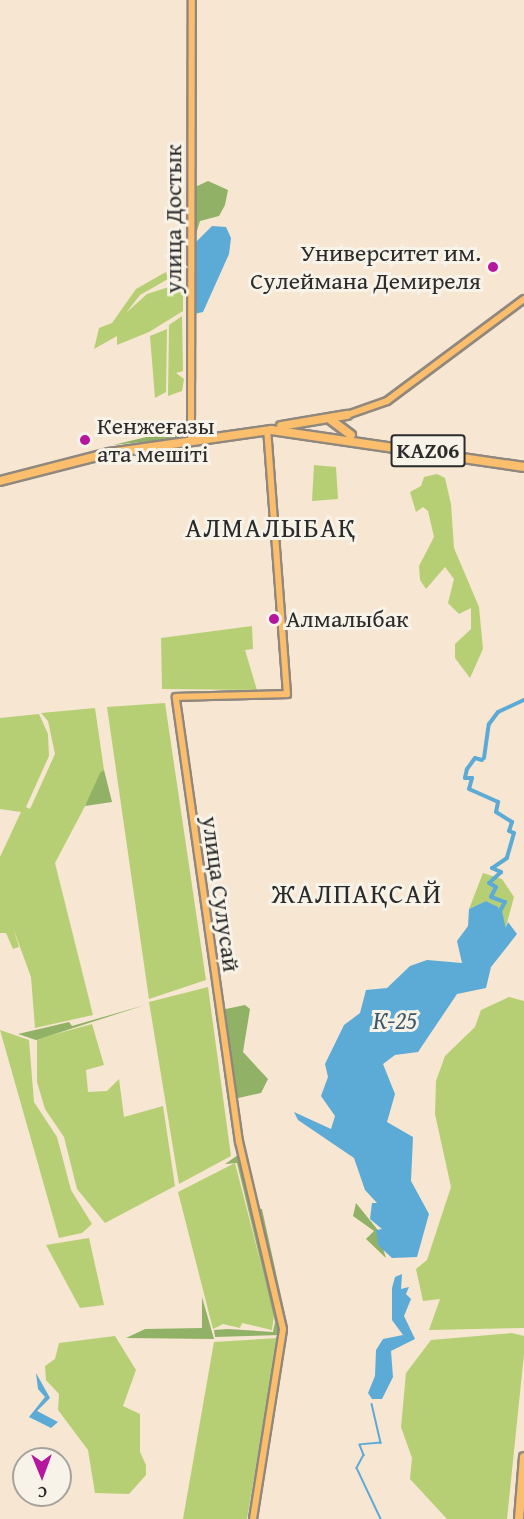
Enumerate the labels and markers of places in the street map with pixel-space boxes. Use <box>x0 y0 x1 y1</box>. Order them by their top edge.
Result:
place label: Университет им. Сулеймана Демиреля <box>250 239 481 295</box>
marker: Университет им. Сулеймана Демиреля <box>486 260 500 274</box>
place label: Кенжеғазы ата мешіті <box>97 412 215 468</box>
marker: Кенжеғазы ата мешіті <box>78 433 92 447</box>
place label: Алмалыбак <box>286 605 409 633</box>
marker: Алмалыбак <box>267 612 281 626</box>

